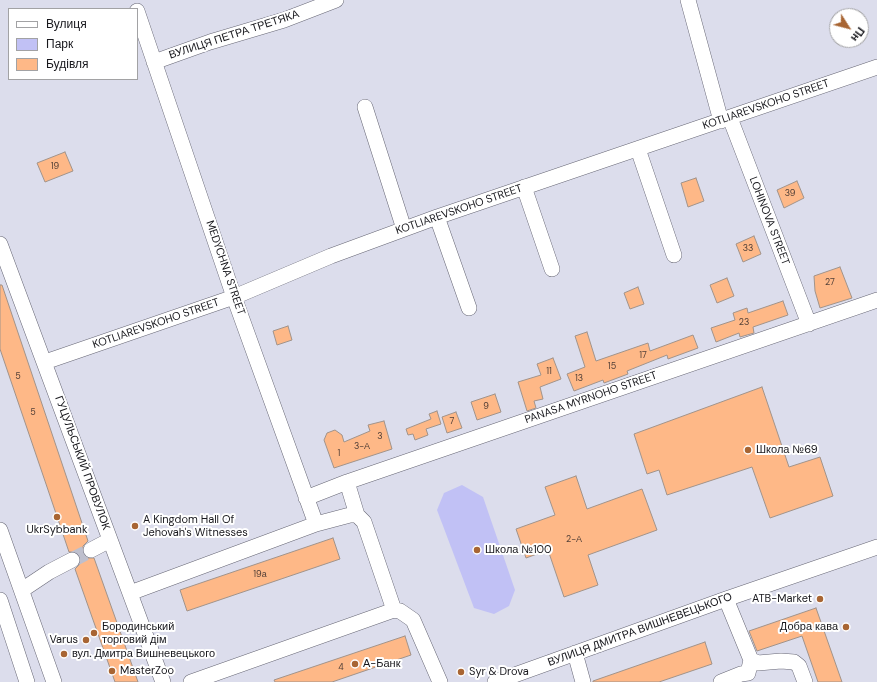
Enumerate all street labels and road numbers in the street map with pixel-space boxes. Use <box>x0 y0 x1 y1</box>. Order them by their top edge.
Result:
street label: ВУЛИЦЯ ПЕТРА ТРЕТЯКА <box>167 8 301 62</box>
street label: KOTLIAREVSKOHO STREET <box>701 77 831 133</box>
street label: LOHINOVA STREET <box>746 175 792 267</box>
street label: KOTLIAREVSKOHO STREET <box>394 182 524 238</box>
street label: MEDYCHNA STREET <box>203 219 247 317</box>
street label: KOTLIAREVSKOHO STREET <box>91 296 221 352</box>
street label: PANASA MYRNOHO STREET <box>523 369 659 427</box>
street label: ГУЦУЛЬСЬКИЙ ПРОВУЛОК <box>52 394 112 532</box>
street label: ВУЛИЦЯ ДМИТРА ВИШНЕВЕЦЬКОГО <box>546 590 734 670</box>

